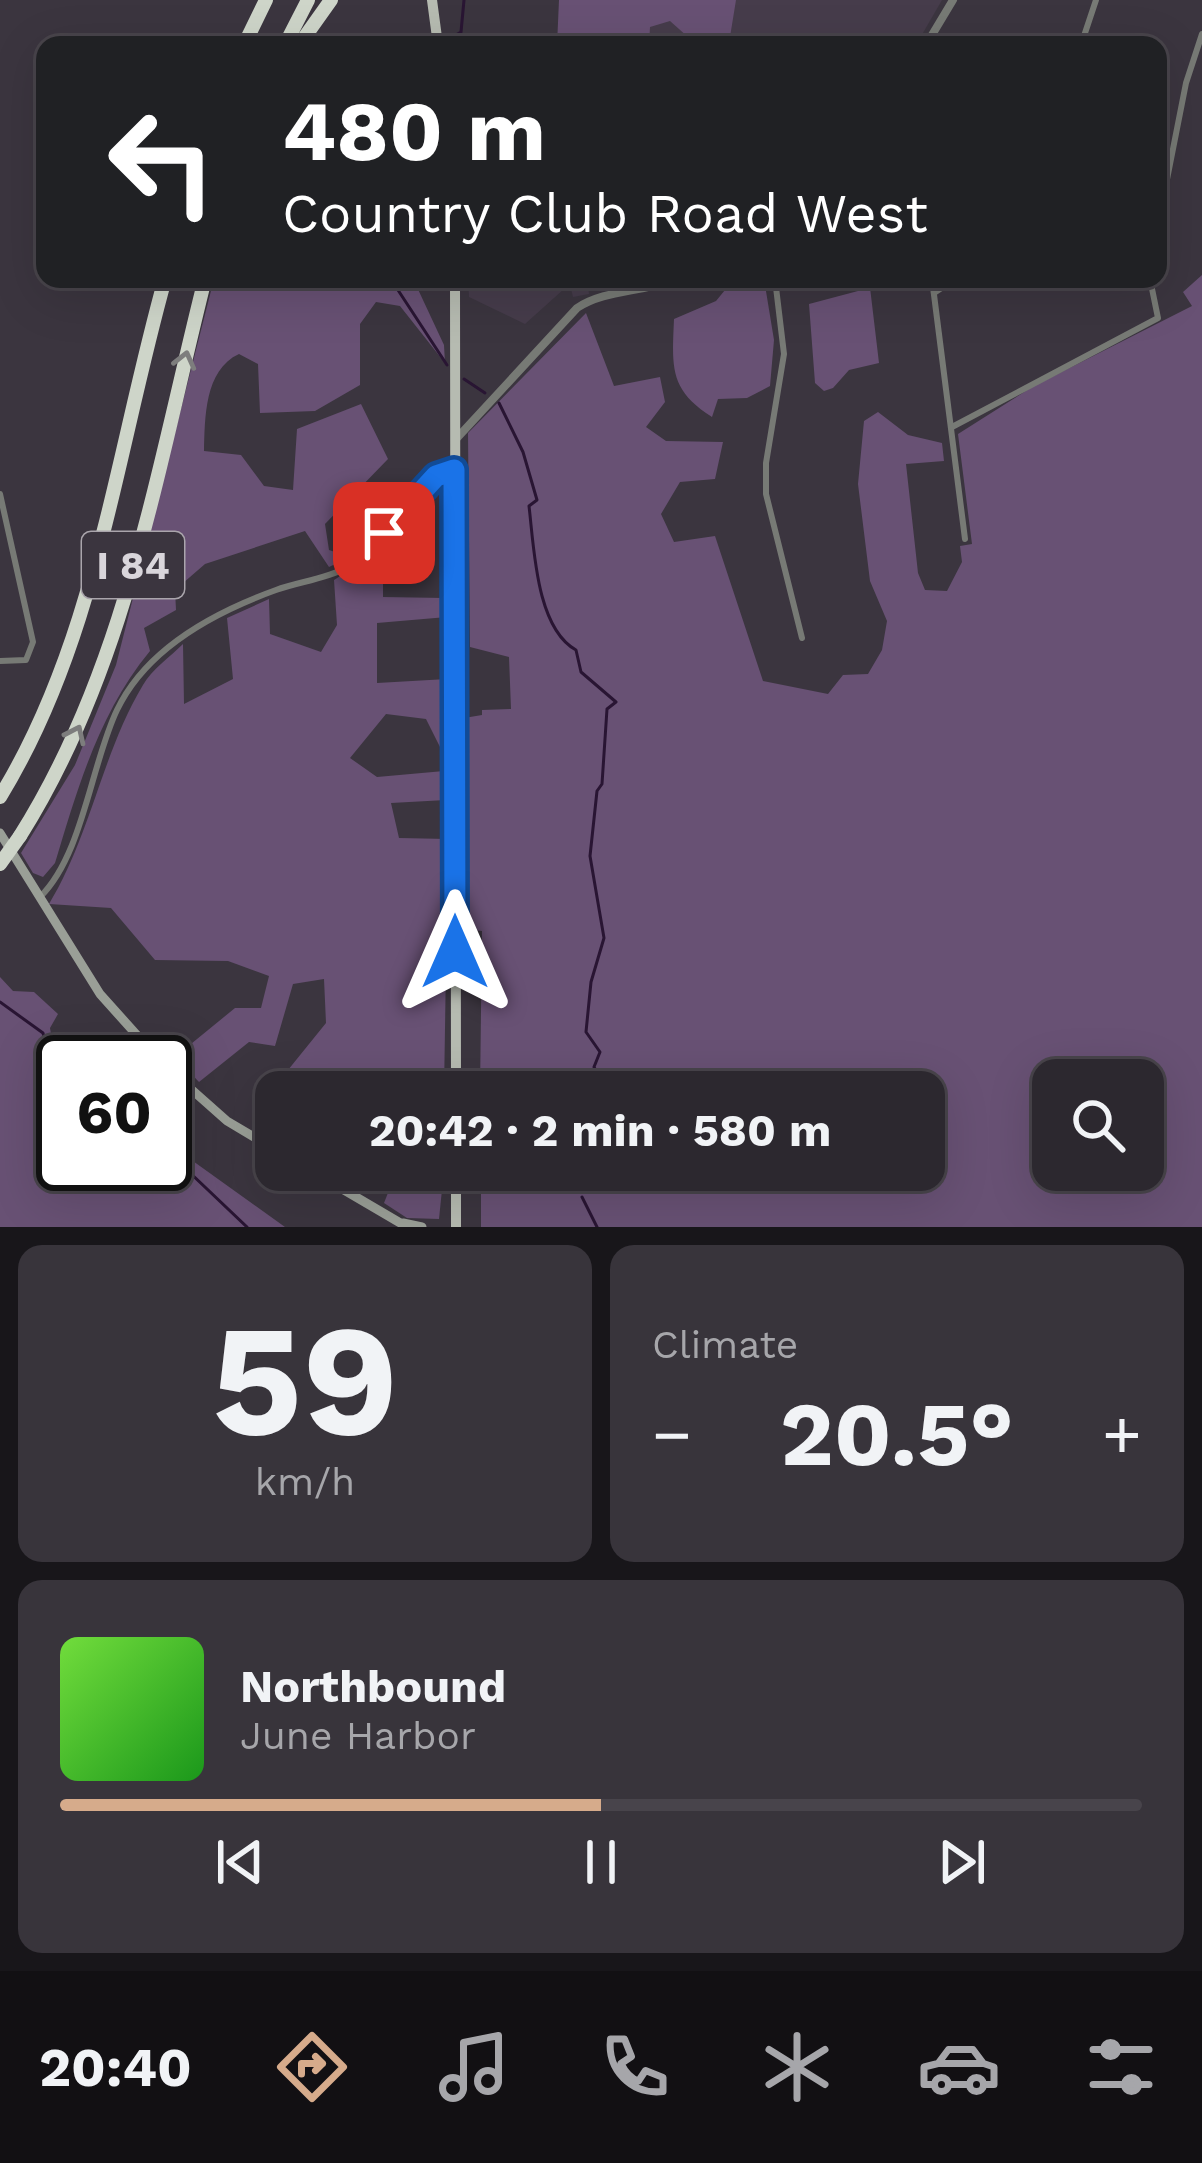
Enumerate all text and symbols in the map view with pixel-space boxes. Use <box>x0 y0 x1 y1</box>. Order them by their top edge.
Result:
text: 480 m <box>282 82 546 180</box>
icon: left <box>84 84 240 240</box>
text: Country Club Road West <box>282 182 928 245</box>
one-way arrow <box>171 350 196 370</box>
pin <box>333 482 435 584</box>
icon: arrive <box>351 500 417 566</box>
road number: I 84 <box>82 532 184 598</box>
one-way arrow <box>62 725 85 746</box>
position arrow <box>392 889 518 1015</box>
speed limit sign: 60 <box>36 1035 192 1191</box>
map controls <box>1032 1059 1164 1191</box>
button: search <box>1032 1059 1164 1191</box>
text: 20:42 · 2 min · 580 m <box>369 1104 831 1157</box>
text: 59 <box>211 1289 399 1472</box>
text: Climate <box>652 1322 798 1367</box>
text: 20.5° <box>780 1381 1014 1487</box>
text: − <box>652 1396 692 1473</box>
text: + <box>1102 1396 1142 1473</box>
text: km/h <box>255 1459 355 1504</box>
text: Northbound <box>240 1660 506 1713</box>
text: June Harbor <box>240 1713 476 1758</box>
icon: previous <box>207 1829 273 1895</box>
icon: pause <box>568 1829 634 1895</box>
icon: next <box>929 1829 995 1895</box>
icon: directions <box>270 2025 354 2109</box>
icon: music <box>432 2025 516 2109</box>
icon: phone <box>593 2025 677 2109</box>
icon: climate <box>755 2025 839 2109</box>
icon: car <box>917 2025 1001 2109</box>
icon: filters <box>1079 2025 1163 2109</box>
text: 20:40 <box>39 2036 192 2099</box>

